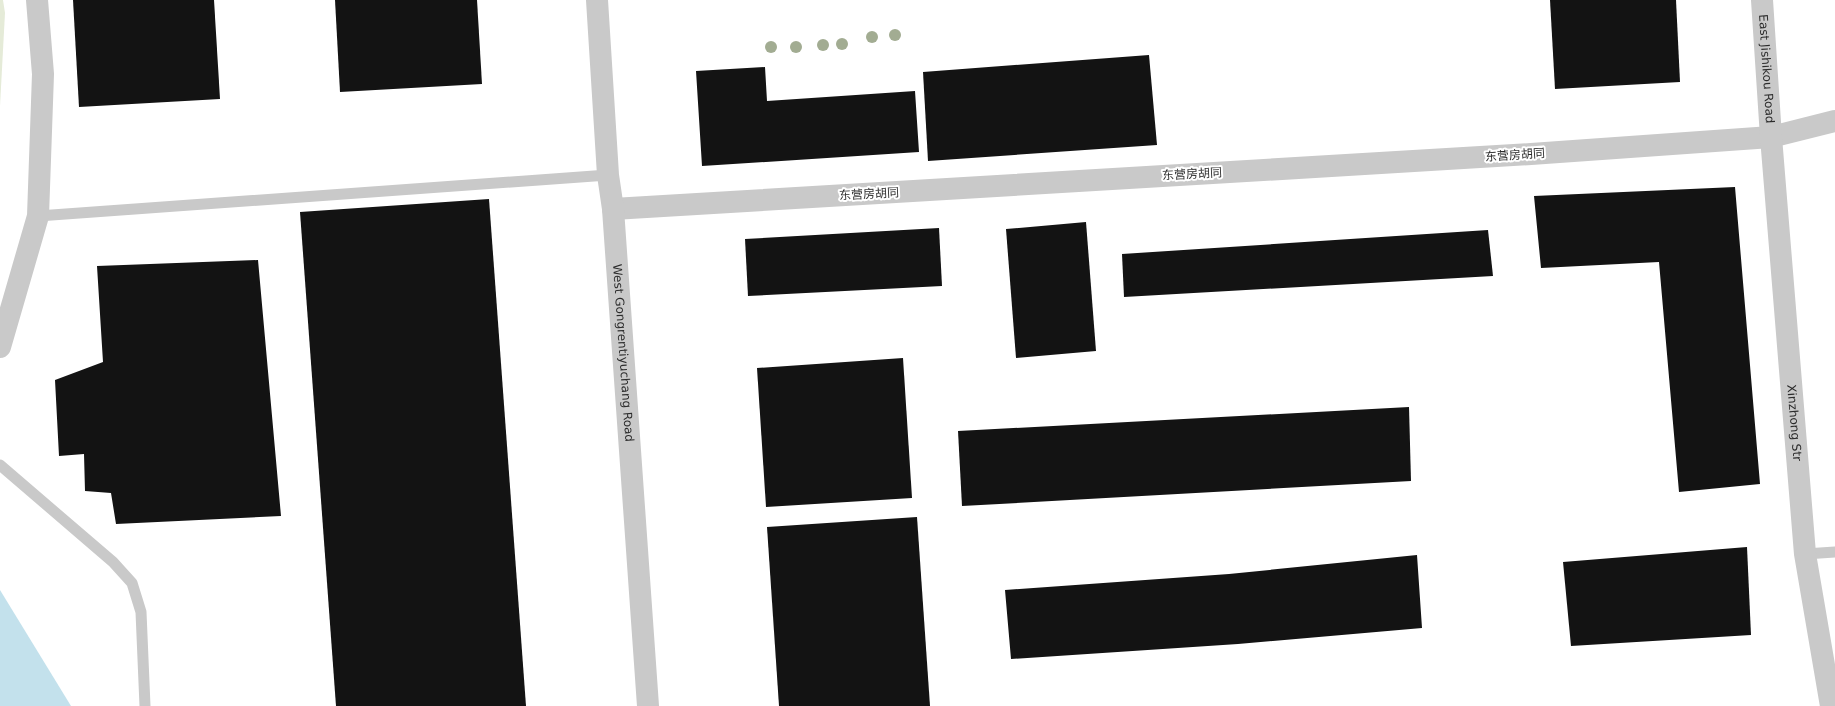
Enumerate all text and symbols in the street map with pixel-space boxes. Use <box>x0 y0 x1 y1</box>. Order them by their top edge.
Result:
street label: East Jishikou Road <box>1756 14 1777 124</box>
street label: 东营房胡同 <box>1485 146 1545 164</box>
street label: 东营房胡同 <box>1162 165 1222 183</box>
street label: 东营房胡同 <box>839 185 899 203</box>
street label: West Gongrentiyuchang Road <box>610 263 636 442</box>
street label: Xinzhong Str <box>1784 384 1804 462</box>

